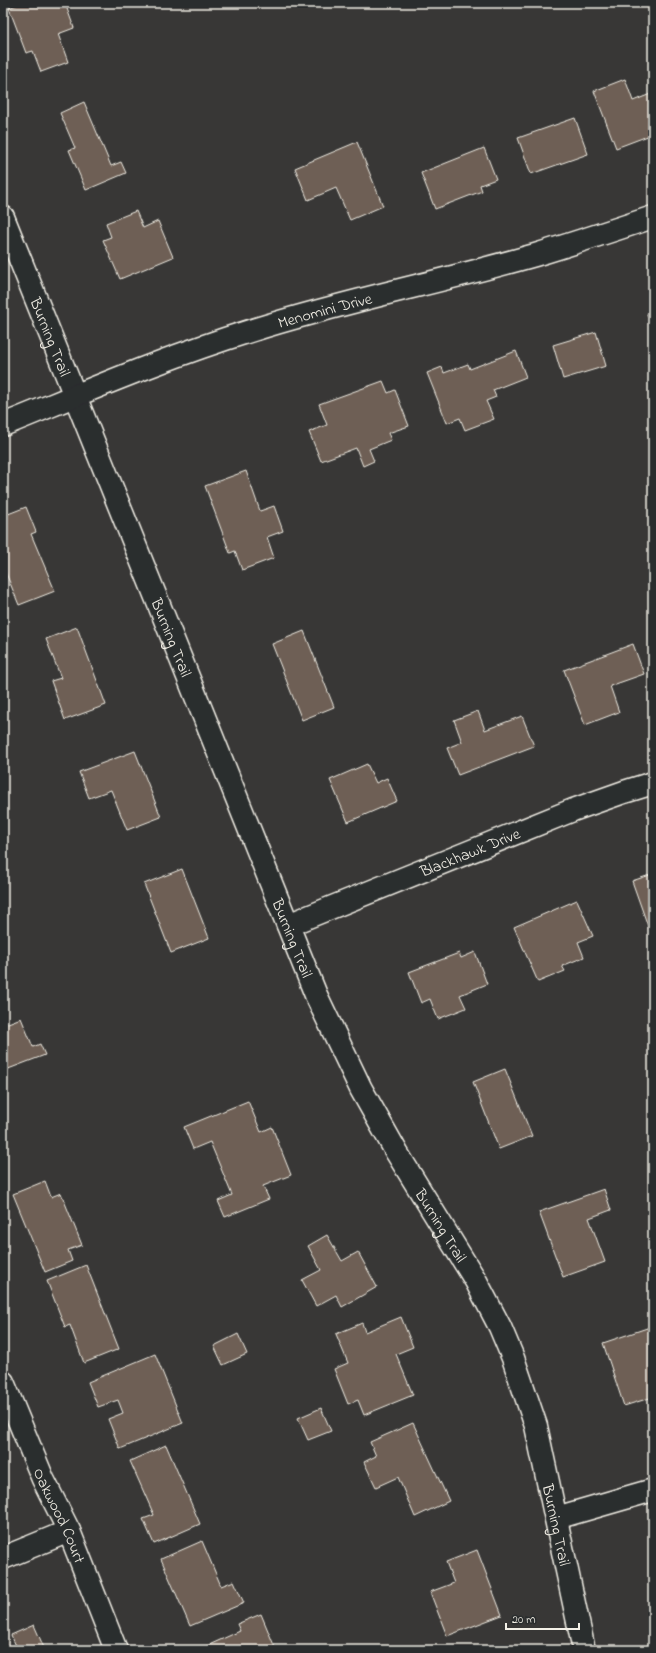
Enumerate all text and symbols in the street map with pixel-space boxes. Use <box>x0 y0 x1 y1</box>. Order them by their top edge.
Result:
street label: Menomini Drive <box>275 287 376 336</box>
street label: Burning Trail <box>22 293 76 381</box>
street label: Burning Trail <box>143 594 197 681</box>
street label: Blackhawk Drive <box>416 822 525 885</box>
street label: Burning Trail <box>264 895 318 982</box>
street label: Burning Trail <box>407 1184 472 1268</box>
street label: Oakwood Court <box>26 1465 91 1568</box>
street label: Burning Trail <box>535 1481 576 1569</box>
scale bar <box>506 1605 579 1631</box>
text: 20 m <box>512 1611 535 1629</box>

